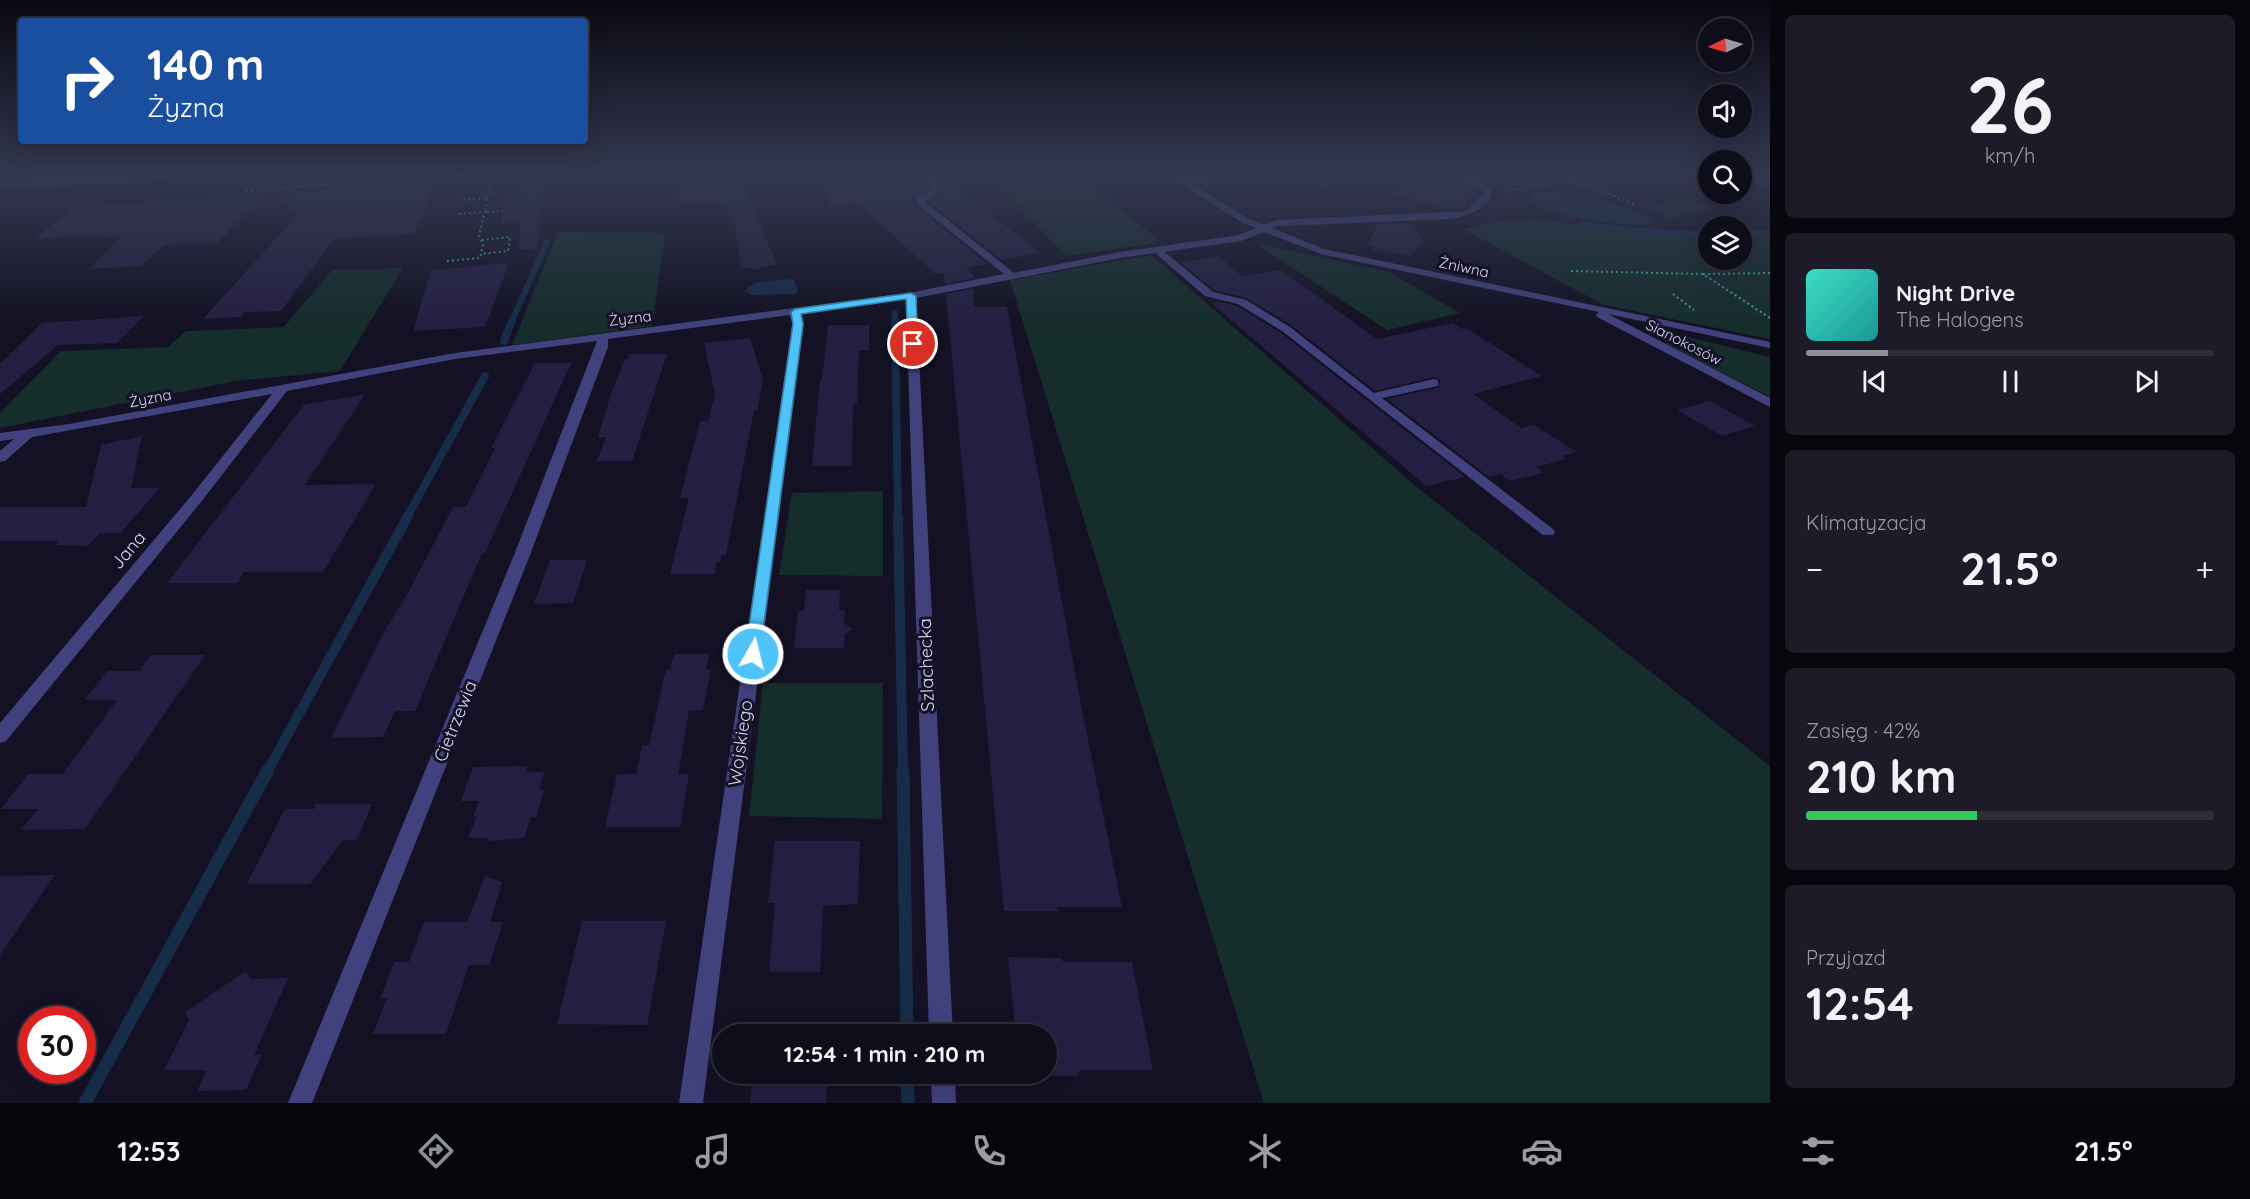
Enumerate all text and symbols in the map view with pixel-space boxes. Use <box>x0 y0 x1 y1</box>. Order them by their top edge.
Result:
north arrow <box>1698 18 1752 72</box>
map controls <box>1698 18 1752 270</box>
text: 140 m <box>147 38 264 91</box>
icon: right <box>48 42 126 120</box>
text: 26 <box>1966 55 2054 153</box>
button: sound <box>1698 84 1752 138</box>
text: Żyzna <box>147 90 225 124</box>
text: km/h <box>1985 143 2035 168</box>
button: search <box>1698 150 1752 204</box>
button: layers <box>1698 216 1752 270</box>
street label: Żniwna <box>1437 252 1491 282</box>
text: Night Drive <box>1896 279 2015 307</box>
street label: Żyzna <box>607 306 653 330</box>
text: The Halogens <box>1896 307 2024 332</box>
street label: Sianokosów <box>1643 315 1725 369</box>
pin <box>887 318 938 369</box>
icon: arrive <box>896 327 929 360</box>
icon: previous <box>1858 365 1891 398</box>
icon: pause <box>1994 365 2027 398</box>
icon: next <box>2130 365 2163 398</box>
street label: Żyzna <box>127 385 173 411</box>
text: Klimatyzacja <box>1806 510 1926 535</box>
street label: Jana <box>106 526 150 574</box>
text: 21.5° <box>1960 540 2058 596</box>
text: − <box>1806 548 1823 589</box>
text: + <box>2195 548 2214 589</box>
street label: Szlachecka <box>913 618 939 712</box>
position arrow <box>721 622 785 686</box>
street label: Cietrzewia <box>428 677 482 765</box>
street label: Wojskiego <box>723 699 757 787</box>
text: Zasięg · 42% <box>1806 718 1920 743</box>
text: 210 km <box>1806 748 1956 804</box>
text: Przyjazd <box>1806 945 1886 970</box>
text: 12:54 <box>1806 975 1914 1031</box>
speed limit sign: 30 <box>18 1006 96 1084</box>
text: 12:54 · 1 min · 210 m <box>784 1040 985 1068</box>
icon: directions <box>415 1130 457 1172</box>
icon: music <box>692 1130 734 1172</box>
icon: phone <box>968 1130 1010 1172</box>
icon: climate <box>1244 1130 1286 1172</box>
icon: car <box>1521 1130 1563 1172</box>
icon: filters <box>1797 1130 1839 1172</box>
text: 12:53 <box>117 1134 181 1168</box>
text: 21.5° <box>2074 1134 2133 1168</box>

